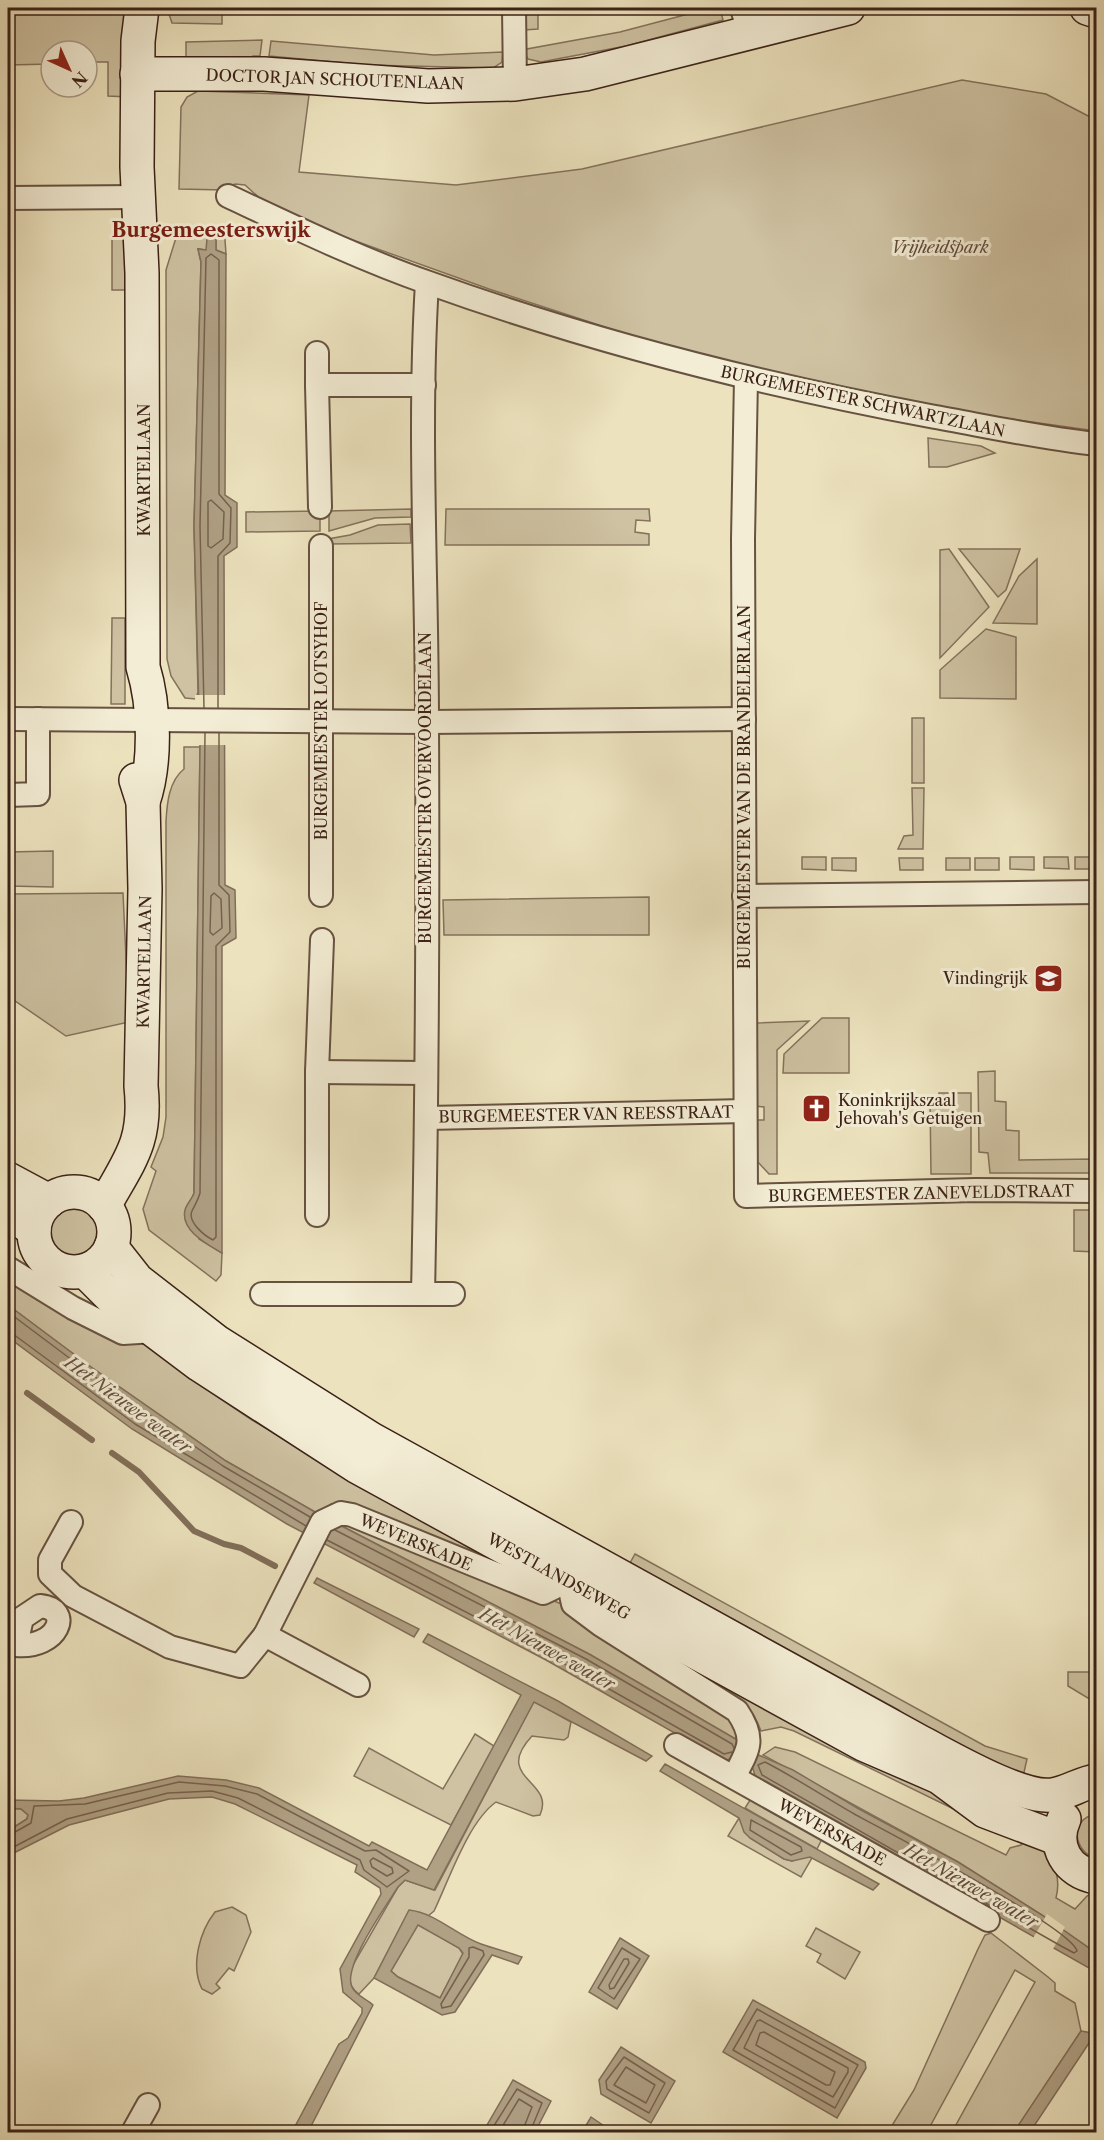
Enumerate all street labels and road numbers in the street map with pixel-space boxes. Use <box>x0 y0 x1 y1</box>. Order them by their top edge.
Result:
street label: DOCTOR JAN SCHOUTENLAAN <box>205 64 465 94</box>
street label: BURGEMEESTER SCHWARTZLAAN <box>719 361 1007 441</box>
street label: KWARTELLAAN <box>134 404 154 536</box>
street label: BURGEMEESTER LOTSYHOF <box>311 602 331 840</box>
street label: BURGEMEESTER VAN DE BRANDELERLAAN <box>734 605 754 969</box>
street label: BURGEMEESTER OVERVOORDELAAN <box>415 632 435 944</box>
street label: KWARTELLAAN <box>133 895 155 1029</box>
street label: BURGEMEESTER VAN REESSTRAAT <box>438 1101 734 1127</box>
street label: BURGEMEESTER ZANEVELDSTRAAT <box>768 1180 1074 1206</box>
street label: WEVERSKADE <box>356 1509 475 1575</box>
street label: WESTLANDSEWEG <box>483 1528 634 1624</box>
street label: WEVERSKADE <box>774 1794 890 1870</box>

